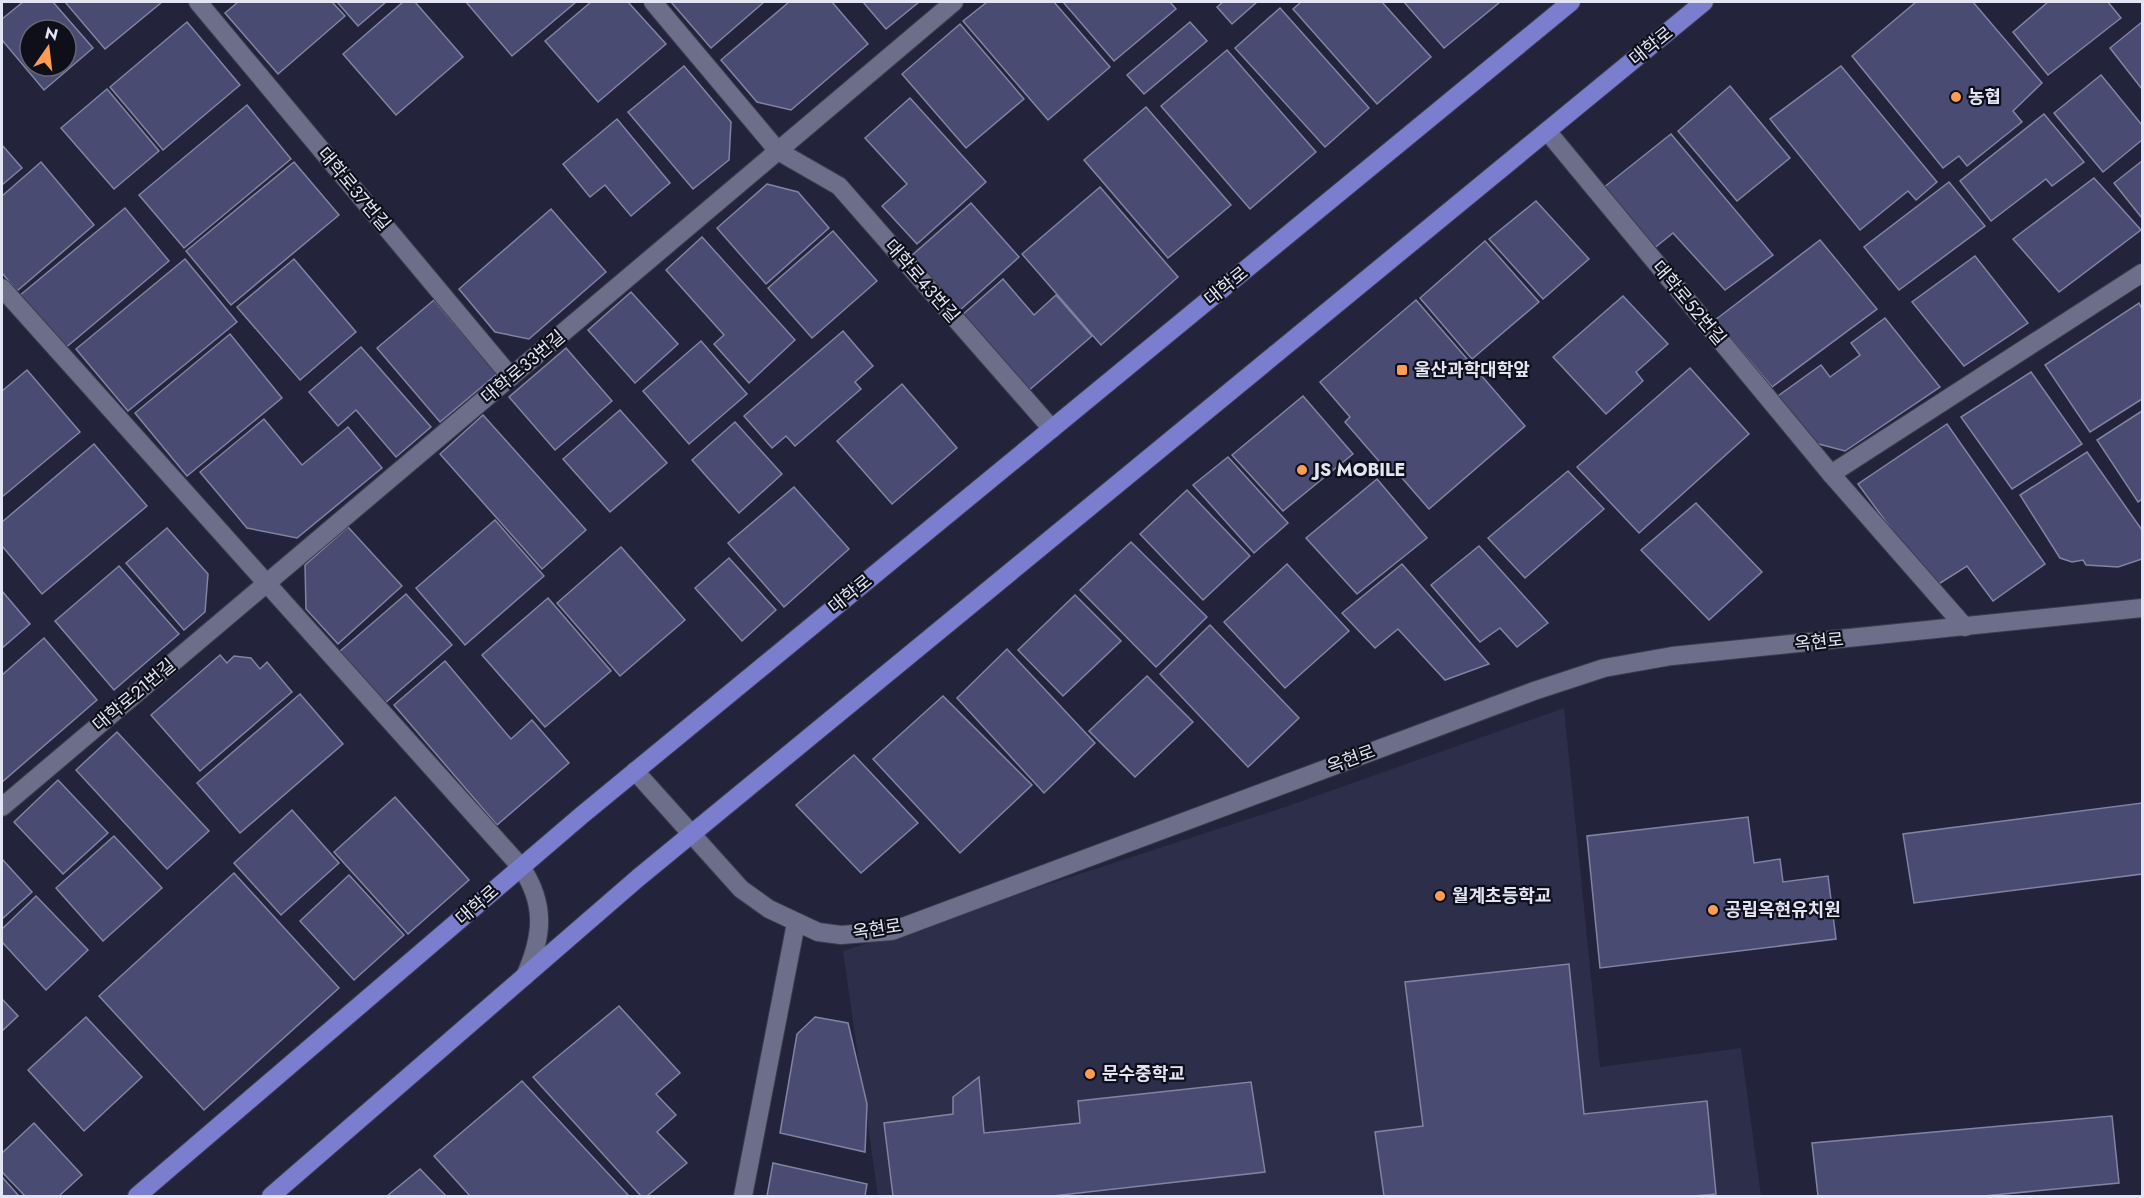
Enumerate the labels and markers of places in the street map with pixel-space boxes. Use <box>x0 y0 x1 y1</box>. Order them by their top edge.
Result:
place label: 농협 <box>1968 84 2001 110</box>
marker: 농협 <box>1949 90 1963 104</box>
place label: 울산과학대학앞 <box>1414 357 1530 383</box>
marker: 울산과학대학앞 <box>1395 363 1409 377</box>
place label: JS MOBILE <box>1311 457 1405 483</box>
marker: JS MOBILE <box>1295 463 1309 477</box>
place label: 월계초등학교 <box>1452 883 1551 909</box>
marker: 월계초등학교 <box>1433 889 1447 903</box>
place label: 공립옥현유치원 <box>1725 897 1841 923</box>
marker: 공립옥현유치원 <box>1706 903 1720 917</box>
place label: 문수중학교 <box>1102 1061 1185 1087</box>
marker: 문수중학교 <box>1083 1067 1097 1081</box>

